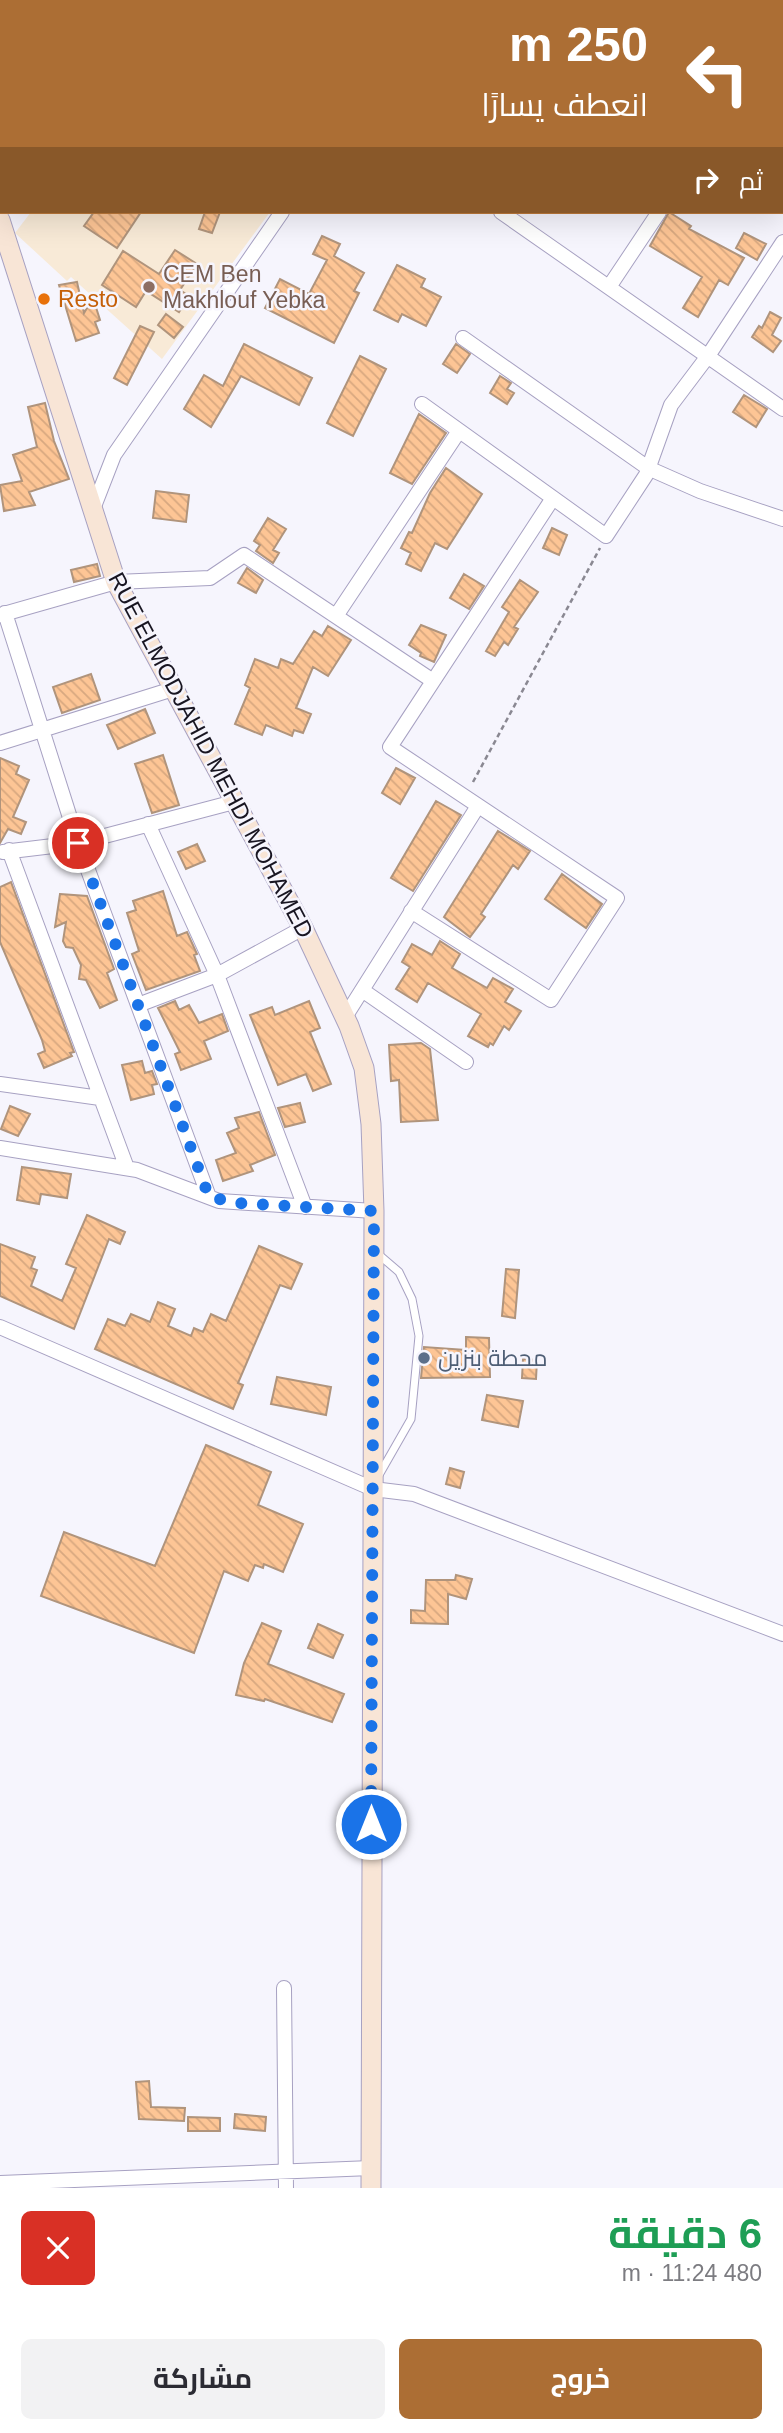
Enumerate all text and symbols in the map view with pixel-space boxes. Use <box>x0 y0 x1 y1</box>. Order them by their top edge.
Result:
text: 250 m <box>509 17 648 71</box>
icon: left <box>672 28 763 119</box>
text: انعطف يسارًا <box>481 87 648 123</box>
icon: right <box>687 161 725 199</box>
text: ثم <box>739 166 763 196</box>
place label: CEM Ben Makhlouf Yebka <box>163 261 326 313</box>
marker: CEM Ben Makhlouf Yebka <box>141 279 157 295</box>
place label: Resto <box>58 286 118 312</box>
marker: Resto <box>36 291 52 307</box>
street label: RUE ELMODJAHID MEHDI MOHAMED <box>103 568 319 942</box>
pin <box>48 813 108 873</box>
icon: arrive <box>59 824 97 862</box>
place label: محطة بنزين <box>438 1345 547 1372</box>
marker: محطة بنزين <box>416 1350 432 1366</box>
position arrow <box>334 1787 408 1861</box>
text: 6 دقيقة <box>608 2210 762 2257</box>
button: close <box>21 2211 95 2285</box>
text: 480 m · 11:24 <box>622 2260 762 2286</box>
button: مشاركة <box>21 2339 385 2419</box>
button: خروج <box>399 2339 762 2419</box>

